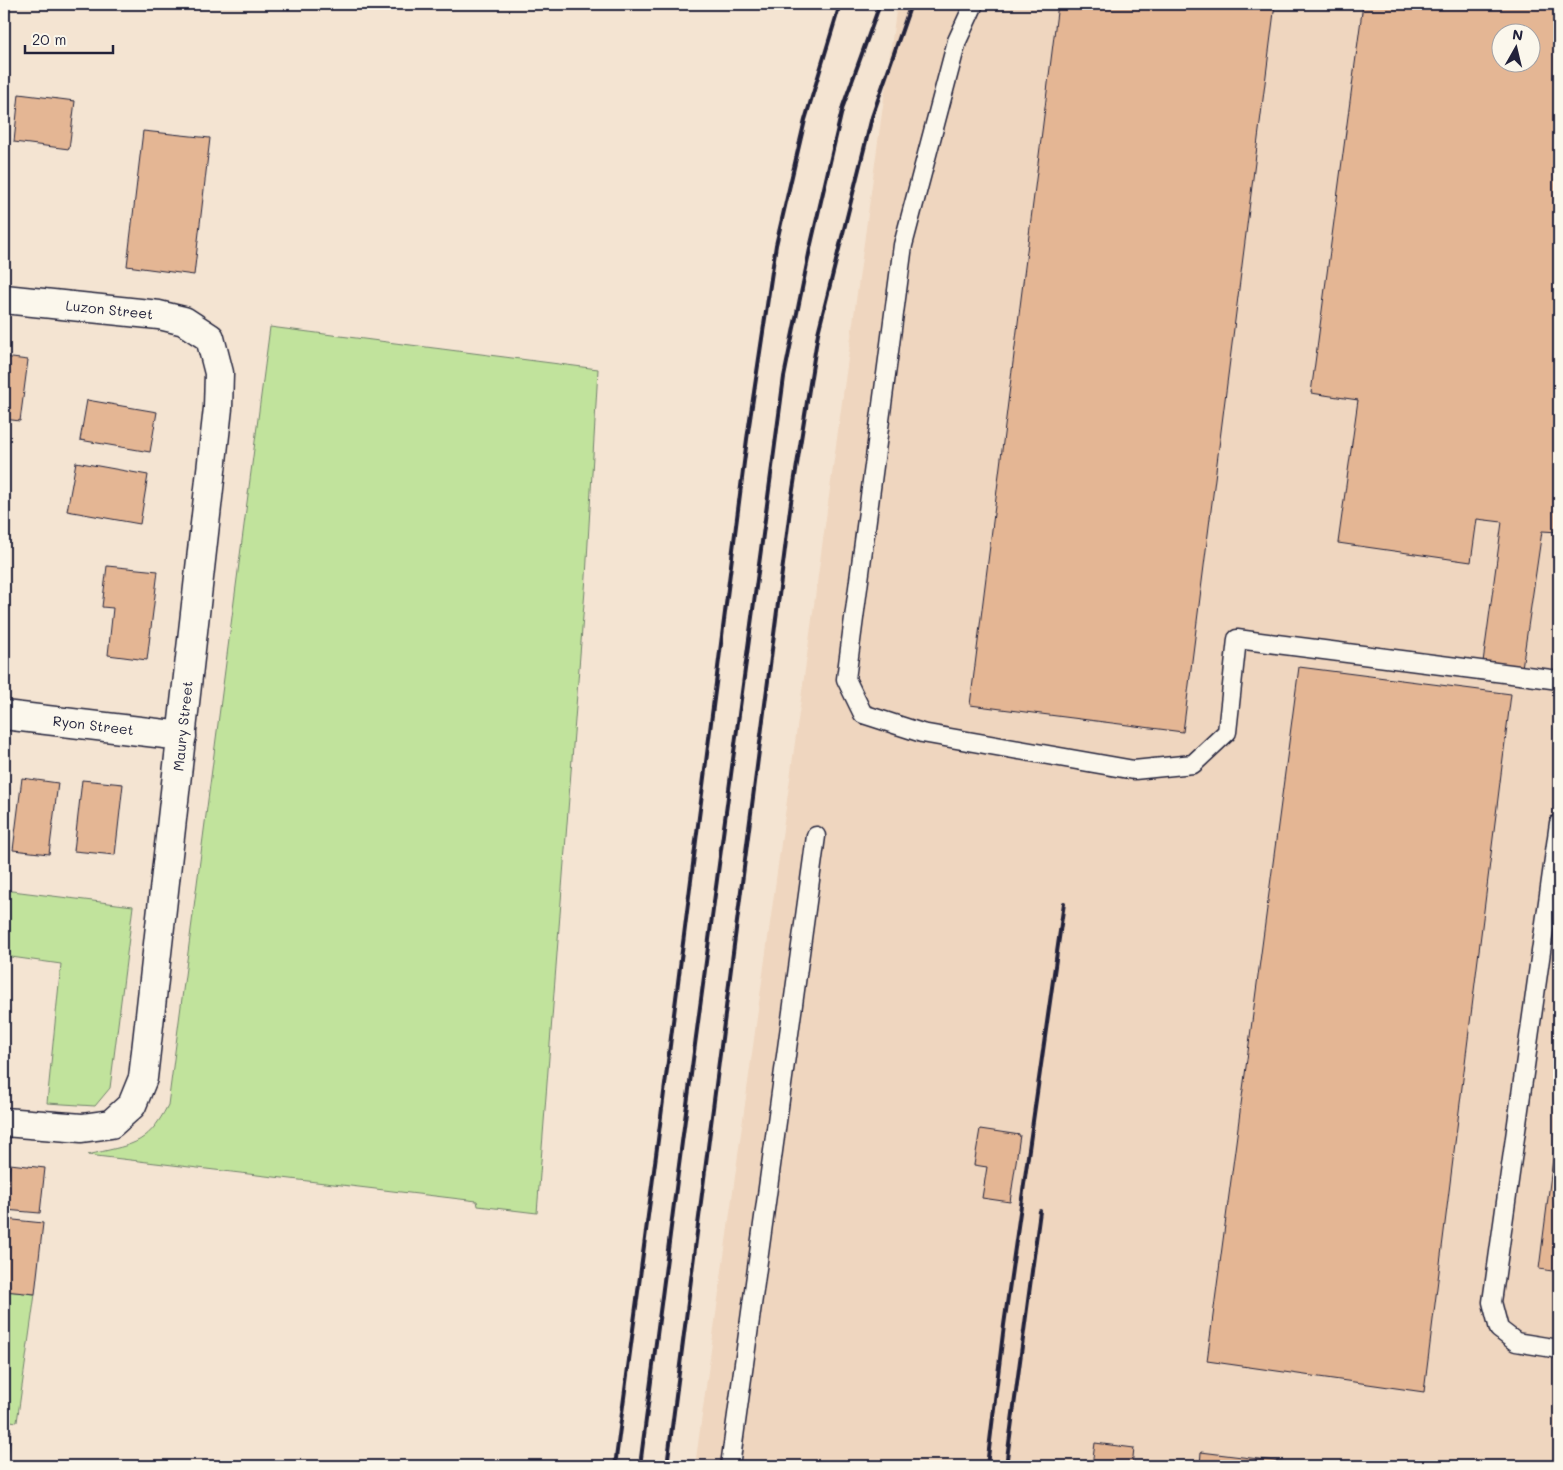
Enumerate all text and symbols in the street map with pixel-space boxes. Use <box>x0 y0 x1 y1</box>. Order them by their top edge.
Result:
scale bar <box>25 22 112 54</box>
north arrow <box>1490 22 1540 72</box>
text: N <box>1511 24 1524 45</box>
text: 20 m <box>32 29 66 49</box>
street label: Luzon Street <box>65 295 154 323</box>
street label: Maury Street <box>168 680 197 772</box>
street label: Ryon Street <box>52 711 135 739</box>

